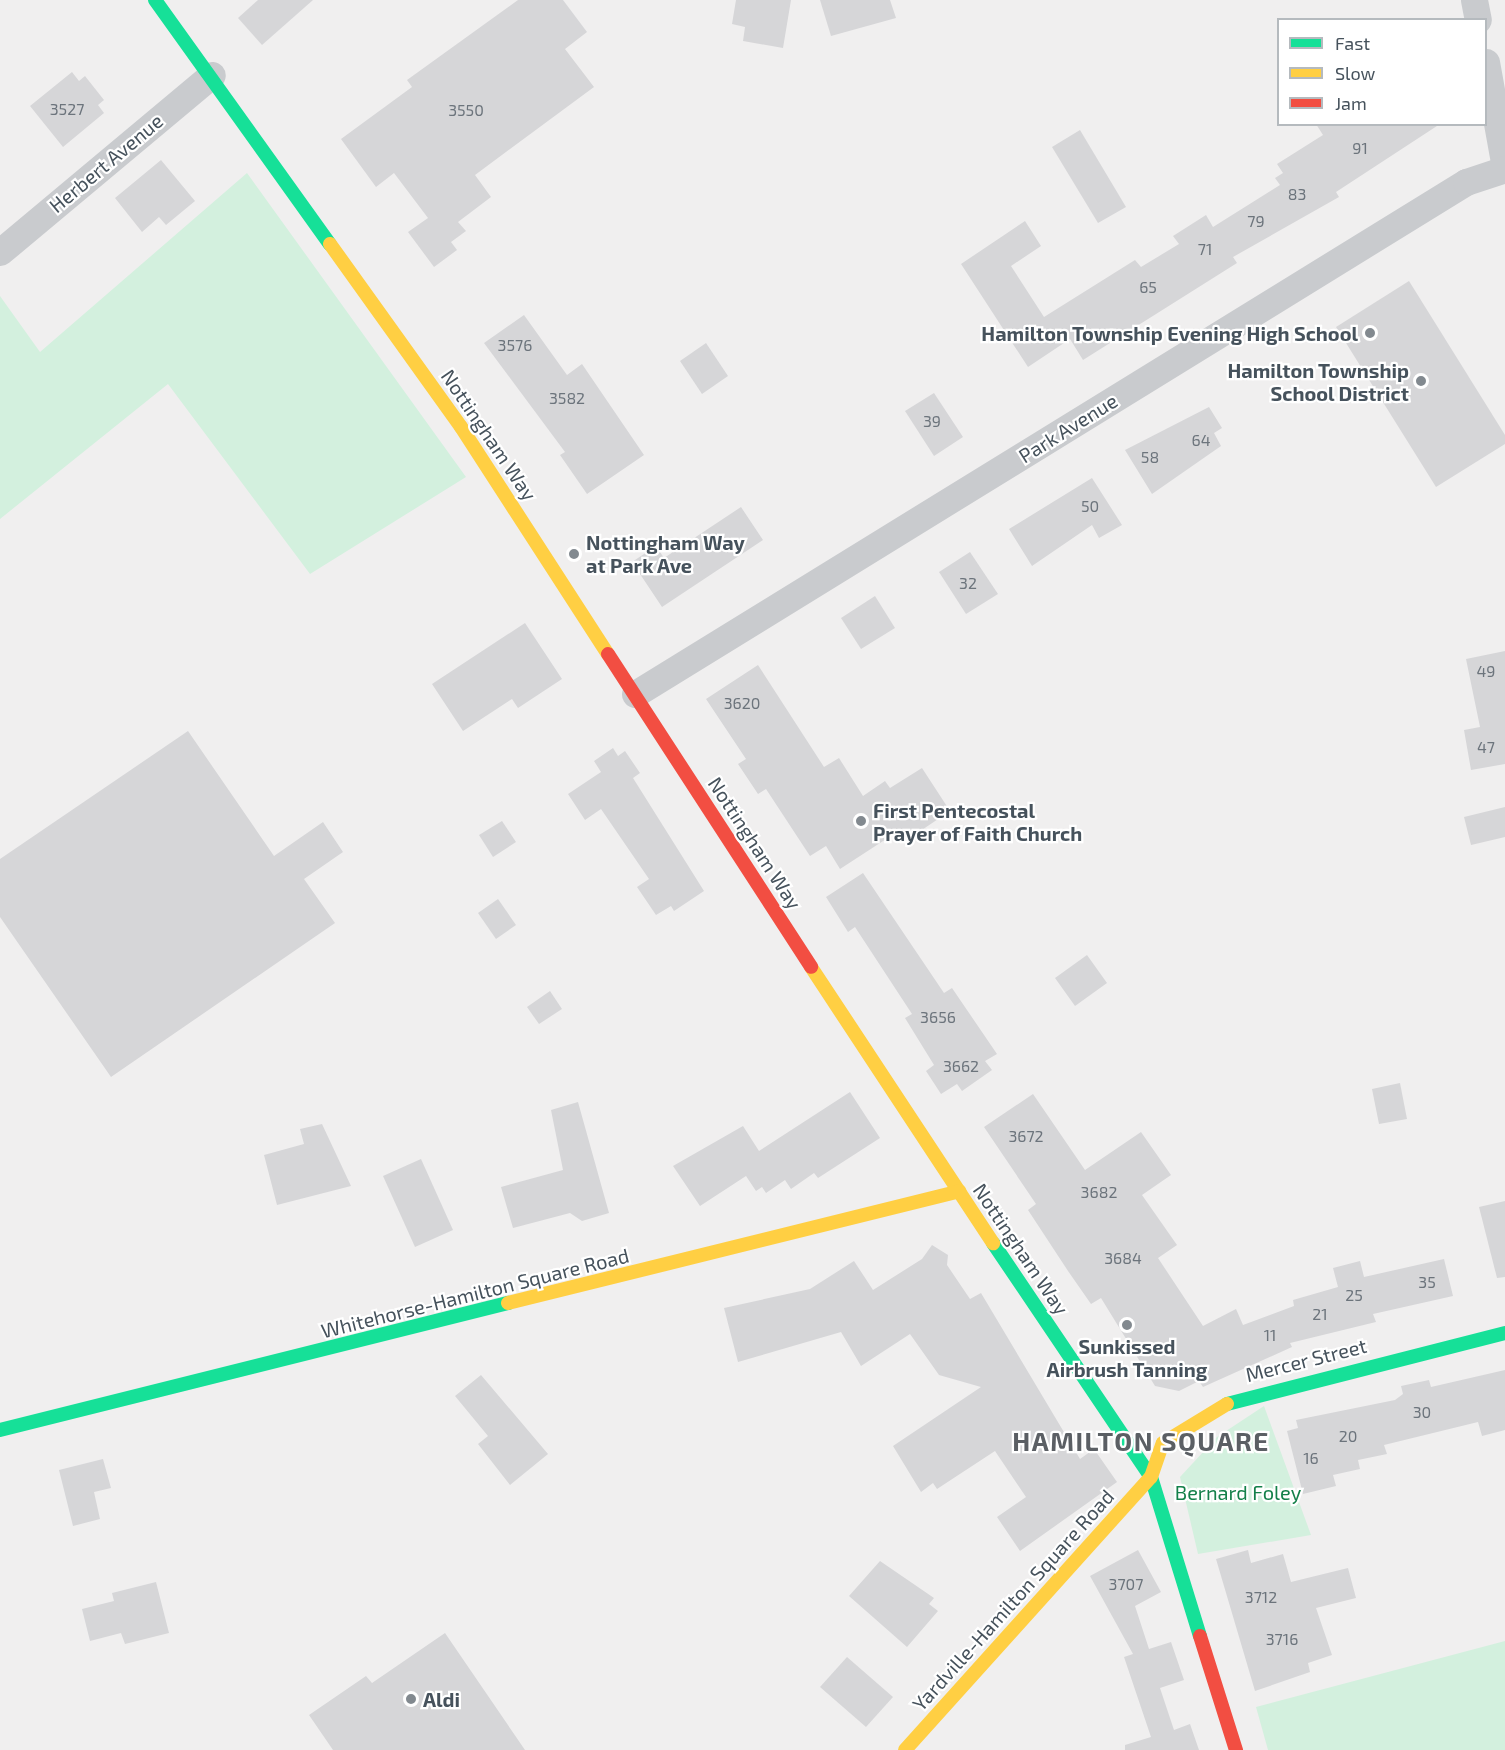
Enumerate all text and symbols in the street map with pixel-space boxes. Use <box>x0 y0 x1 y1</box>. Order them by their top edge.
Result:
legend <box>1277 18 1487 126</box>
text: Fast <box>1335 32 1370 54</box>
text: Slow <box>1335 62 1375 84</box>
text: Jam <box>1335 92 1367 114</box>
house number: 3527 <box>50 99 84 119</box>
house number: 3550 <box>448 100 484 120</box>
street label: Herbert Avenue <box>44 108 168 218</box>
house number: 91 <box>1352 138 1368 158</box>
house number: 83 <box>1288 184 1306 204</box>
house number: 79 <box>1247 211 1265 231</box>
house number: 71 <box>1198 239 1212 259</box>
house number: 65 <box>1139 277 1157 297</box>
place label: Hamilton Township Evening High School <box>981 321 1358 345</box>
marker: Hamilton Township Evening High School <box>1363 326 1377 340</box>
house number: 3576 <box>498 335 532 355</box>
place label: Hamilton Township School District <box>1227 358 1409 405</box>
street label: Nottingham Way <box>436 365 542 505</box>
marker: Hamilton Township School District <box>1414 374 1428 388</box>
house number: 3582 <box>549 388 585 408</box>
street label: Park Avenue <box>1014 388 1122 468</box>
house number: 39 <box>923 411 941 431</box>
house number: 64 <box>1192 430 1210 450</box>
house number: 58 <box>1141 447 1159 467</box>
house number: 50 <box>1081 496 1099 516</box>
place label: Nottingham Way at Park Ave <box>586 530 745 577</box>
marker: Nottingham Way at Park Ave <box>567 547 581 561</box>
house number: 32 <box>959 573 977 593</box>
house number: 49 <box>1477 661 1495 681</box>
house number: 3620 <box>724 693 760 713</box>
house number: 47 <box>1477 737 1495 757</box>
street label: Nottingham Way <box>703 772 807 914</box>
place label: First Pentecostal Prayer of Faith Church <box>873 798 1083 845</box>
marker: First Pentecostal Prayer of Faith Church <box>854 814 868 828</box>
house number: 3656 <box>920 1007 956 1027</box>
house number: 3662 <box>943 1056 979 1076</box>
house number: 3672 <box>1008 1126 1044 1146</box>
street label: Nottingham Way <box>968 1179 1074 1319</box>
house number: 3682 <box>1081 1182 1117 1202</box>
street label: Whitehorse-Hamilton Square Road <box>319 1243 631 1343</box>
house number: 3684 <box>1104 1248 1142 1268</box>
house number: 35 <box>1418 1272 1436 1292</box>
house number: 25 <box>1345 1285 1363 1305</box>
house number: 21 <box>1312 1304 1328 1324</box>
marker: Sunkissed Airbrush Tanning <box>1120 1318 1134 1332</box>
house number: 11 <box>1264 1325 1276 1345</box>
street label: Mercer Street <box>1243 1333 1369 1387</box>
place label: Sunkissed Airbrush Tanning <box>1046 1334 1208 1381</box>
house number: 30 <box>1413 1402 1431 1422</box>
district label: HAMILTON SQUARE <box>1012 1425 1270 1457</box>
house number: 20 <box>1339 1426 1357 1446</box>
house number: 16 <box>1303 1448 1319 1468</box>
park label: Bernard Foley <box>1175 1480 1301 1504</box>
street label: Yardville-Hamilton Square Road <box>907 1484 1119 1716</box>
house number: 3707 <box>1109 1574 1143 1594</box>
house number: 3712 <box>1245 1587 1277 1607</box>
house number: 3716 <box>1266 1629 1298 1649</box>
place label: Aldi <box>423 1687 460 1711</box>
marker: Aldi <box>404 1692 418 1706</box>

